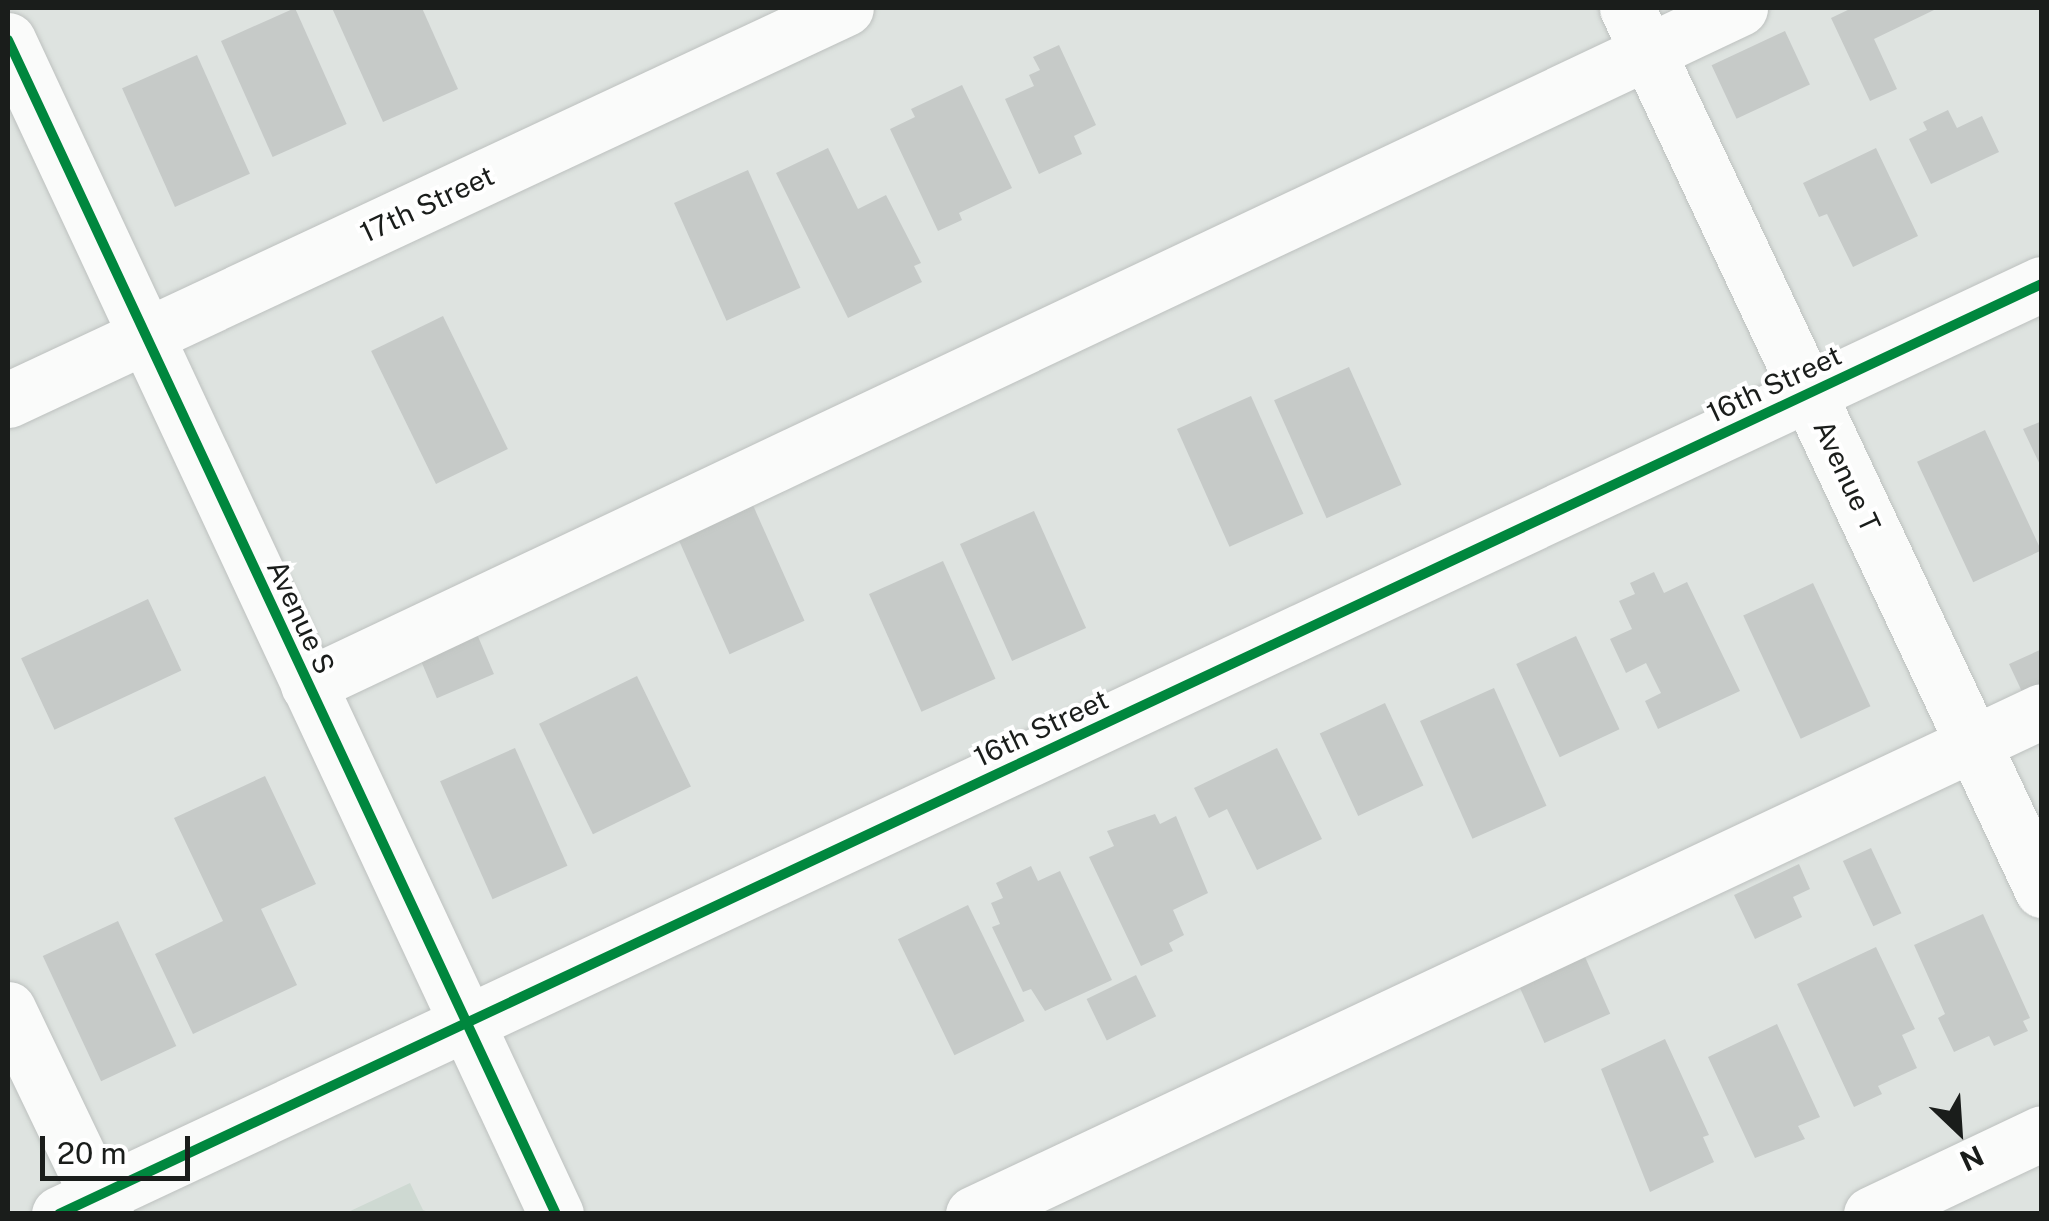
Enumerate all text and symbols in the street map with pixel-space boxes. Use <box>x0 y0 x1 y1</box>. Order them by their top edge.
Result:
street label: 17th Street <box>355 158 499 250</box>
street label: 16th Street <box>1701 338 1847 430</box>
street label: Avenue T <box>1807 415 1887 537</box>
street label: Avenue S <box>260 555 342 679</box>
street label: 16th Street <box>968 682 1114 774</box>
north arrow <box>1909 1081 2009 1181</box>
scale bar <box>45 1116 195 1178</box>
text: 20 m <box>57 1135 126 1171</box>
text: N <box>1955 1139 1989 1178</box>

